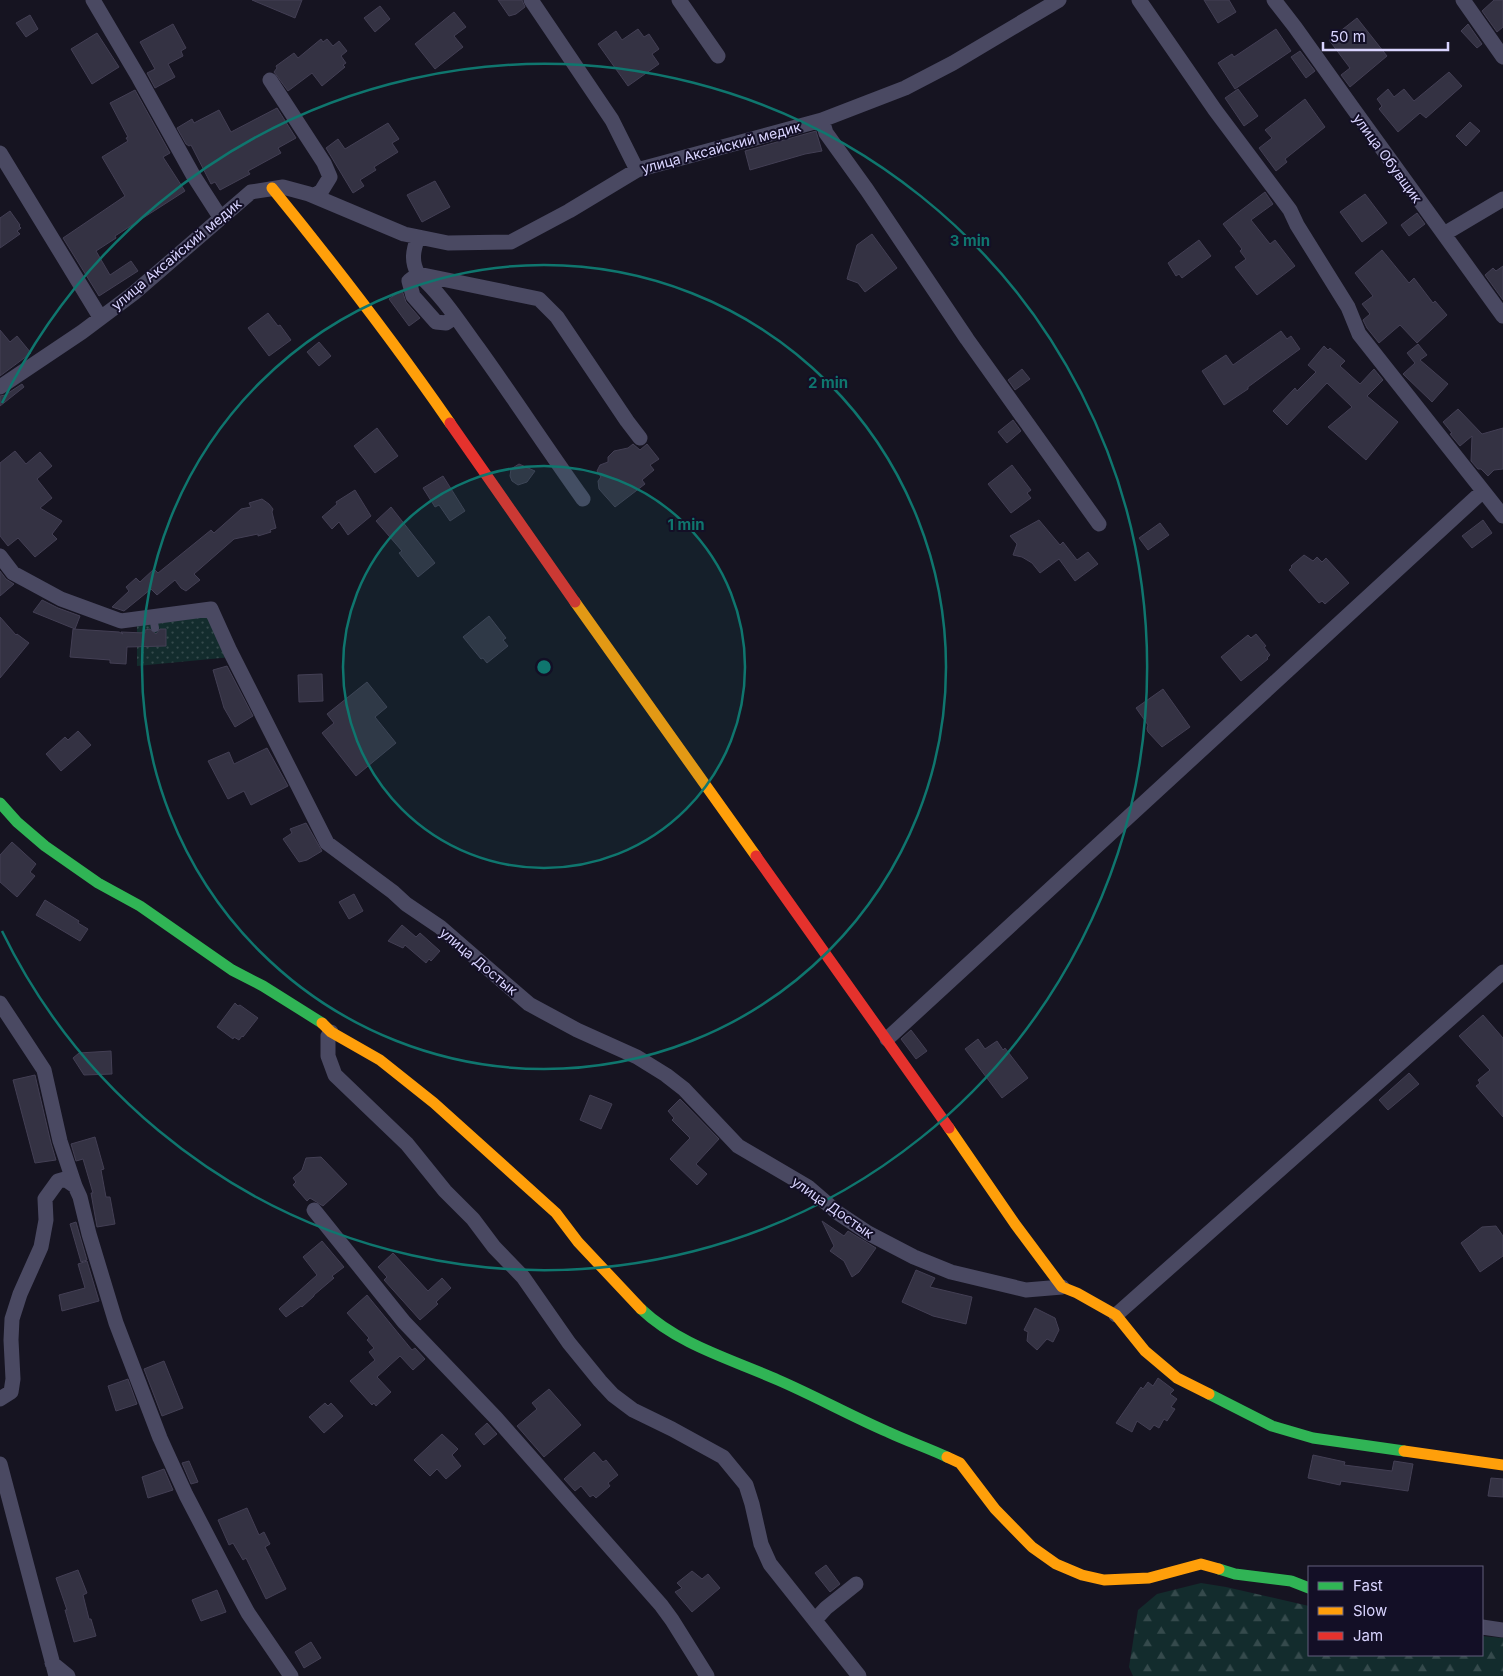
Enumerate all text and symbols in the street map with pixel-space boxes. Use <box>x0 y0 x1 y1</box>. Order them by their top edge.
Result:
scale bar <box>1323 20 1448 52</box>
text: 50 m <box>1330 27 1366 46</box>
street label: улица Обувщик <box>1350 110 1426 206</box>
street label: улица Аксайский медик <box>639 117 803 177</box>
street label: улица Аксайский медик <box>107 194 245 313</box>
text: 3 min <box>950 231 990 250</box>
text: 2 min <box>808 373 848 392</box>
text: 1 min <box>667 515 705 534</box>
centre of rings <box>535 658 553 676</box>
street label: улица Достык <box>437 924 522 999</box>
street label: улица Достык <box>789 1172 878 1242</box>
legend <box>1308 1566 1483 1656</box>
text: Fast <box>1353 1576 1383 1595</box>
text: Slow <box>1353 1601 1387 1620</box>
text: Jam <box>1353 1626 1383 1645</box>

